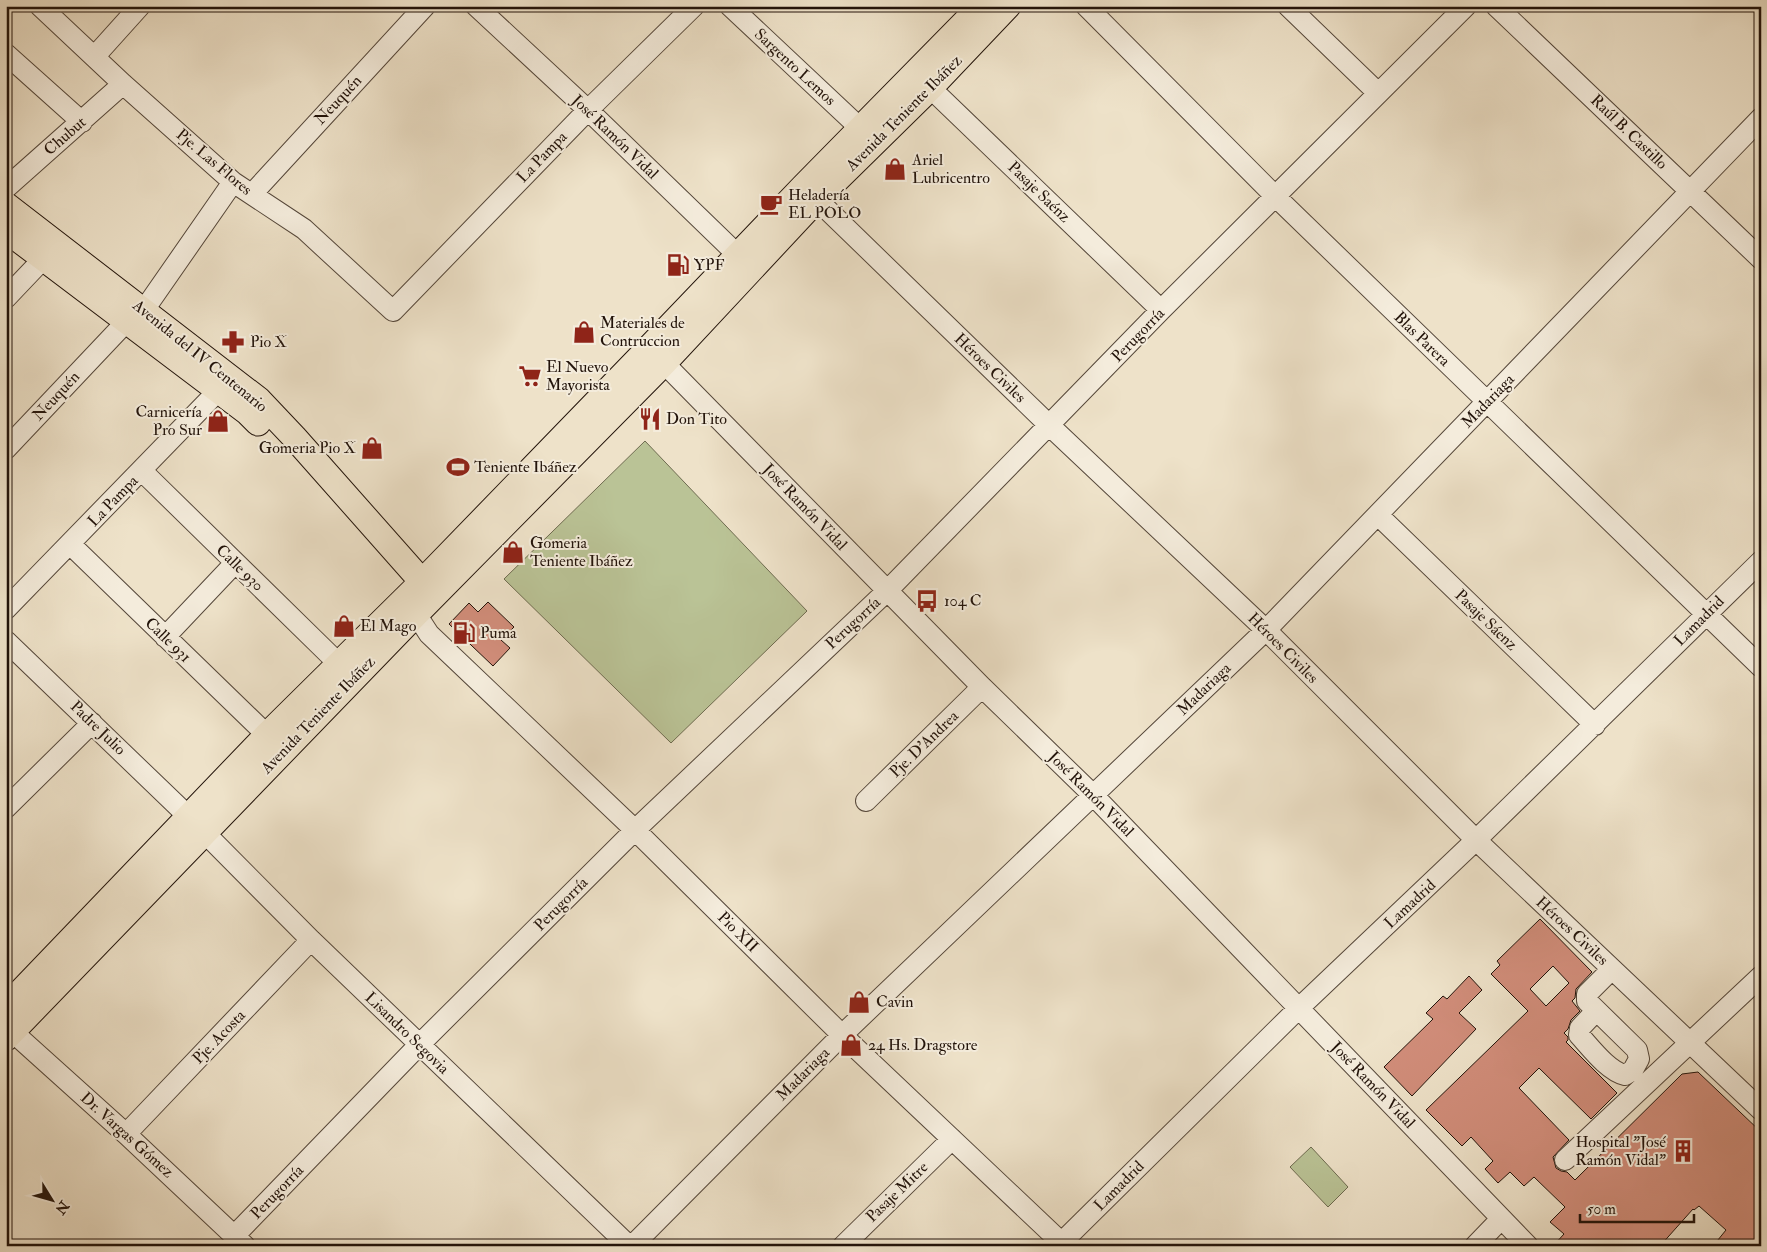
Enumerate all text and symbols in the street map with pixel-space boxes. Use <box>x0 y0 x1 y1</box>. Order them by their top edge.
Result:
street label: Sargento Lemos <box>750 24 840 110</box>
street label: Avenida Teniente Ibáñez <box>841 51 966 176</box>
street label: Neuquén <box>310 71 366 129</box>
street label: José Ramón Vidal <box>566 90 663 184</box>
street label: Raúl B. Castillo <box>1586 90 1672 174</box>
street label: Chubut <box>40 112 90 160</box>
street label: Pje. Las Flores <box>172 124 256 200</box>
street label: La Pampa <box>513 127 572 188</box>
place label: Ariel Lubricentro <box>911 150 990 188</box>
shop icon: Ariel Lubricentro <box>882 156 908 182</box>
street label: Pasaje Saénz <box>1003 157 1075 227</box>
place label: Heladería EL POLO <box>788 185 861 223</box>
cafe icon: Heladería EL POLO <box>758 191 784 217</box>
fuel station icon: YPF <box>665 252 691 278</box>
place label: YPF <box>694 255 724 275</box>
street label: Avenida del IV Centenario <box>128 295 272 417</box>
street label: Perugorría <box>1107 303 1169 366</box>
street label: Blas Parera <box>1390 307 1455 371</box>
place label: Materiales de Contruccion <box>600 313 685 351</box>
shop icon: Materiales de Contruccion <box>571 319 597 345</box>
pharmacy icon: Pio X <box>220 329 246 355</box>
street label: Héroes Civiles <box>950 329 1030 407</box>
place label: Pio X <box>250 332 288 352</box>
place label: El Nuevo Mayorista <box>546 357 610 395</box>
supermarket icon: El Nuevo Mayorista <box>517 363 543 389</box>
street label: Neuquén <box>28 367 84 425</box>
street label: Madariaga <box>1457 369 1519 432</box>
place label: Carnicería Pro Sur <box>135 402 202 440</box>
restaurant icon: Don Tito <box>637 406 663 432</box>
shop icon: Carnicería Pro Sur <box>205 408 231 434</box>
place label: Don Tito <box>666 409 727 429</box>
shop icon: Gomeria Pio X <box>359 435 385 461</box>
place label: Gomeria Pio X <box>259 438 357 458</box>
sports icon: Teniente Ibáñez <box>445 454 471 480</box>
place label: Teniente Ibáñez <box>474 457 577 477</box>
street label: José Ramón Vidal <box>757 459 851 555</box>
street label: La Pampa <box>84 471 143 532</box>
place label: Gomeria Teniente Ibáñez <box>530 533 633 571</box>
shop icon: Gomeria Teniente Ibáñez <box>500 539 526 565</box>
street label: Calle 930 <box>212 540 268 596</box>
street label: Pasaje Sáenz <box>1450 585 1522 655</box>
bus stop icon: 104 C <box>914 588 940 614</box>
place label: 104 C <box>944 591 981 611</box>
street label: Perugorría <box>821 592 885 654</box>
street label: Lamadrid <box>1670 592 1728 650</box>
street label: Héroes Civiles <box>1243 608 1323 688</box>
street label: Calle 931 <box>141 613 195 667</box>
shop icon: El Mago <box>331 613 357 639</box>
place label: El Mago <box>360 616 417 636</box>
fuel station icon: Puma <box>451 620 477 646</box>
place label: Puma <box>480 623 517 643</box>
street label: Avenida Teniente Ibáñez <box>256 652 380 779</box>
street label: Madariaga <box>1173 658 1236 720</box>
street label: Padre Julio <box>65 697 130 760</box>
street label: Pje. D'Andrea <box>885 706 963 782</box>
street label: José Ramón Vidal <box>1043 746 1138 842</box>
street label: Perugorría <box>530 873 592 935</box>
street label: Lamadrid <box>1380 875 1440 933</box>
street label: Héroes Civiles <box>1532 892 1612 970</box>
street label: Pio XII <box>713 907 763 957</box>
street label: Lisandro Segovia <box>361 988 454 1079</box>
shop icon: Cavin <box>846 989 872 1015</box>
place label: Cavin <box>876 992 913 1012</box>
street label: Pje. Acosta <box>188 1005 250 1068</box>
shop icon: 24 Hs. Dragstore <box>838 1032 864 1058</box>
place label: 24 Hs. Dragstore <box>868 1035 978 1055</box>
street label: José Ramón Vidal <box>1325 1037 1419 1133</box>
street label: Madariaga <box>772 1043 834 1105</box>
street label: Dr. Vargas Gómez <box>76 1088 178 1182</box>
place label: Hospital "José Ramón Vidal" <box>1575 1132 1666 1170</box>
building icon: Hospital "José Ramón Vidal" <box>1670 1138 1696 1164</box>
street label: Pasaje Mitre <box>862 1157 933 1227</box>
street label: Lamadrid <box>1090 1157 1148 1215</box>
street label: Perugorría <box>246 1160 308 1223</box>
north arrow <box>28 1174 78 1224</box>
scale bar <box>1580 1192 1693 1224</box>
text: N <box>51 1197 73 1218</box>
text: 50 m <box>1587 1200 1616 1219</box>

